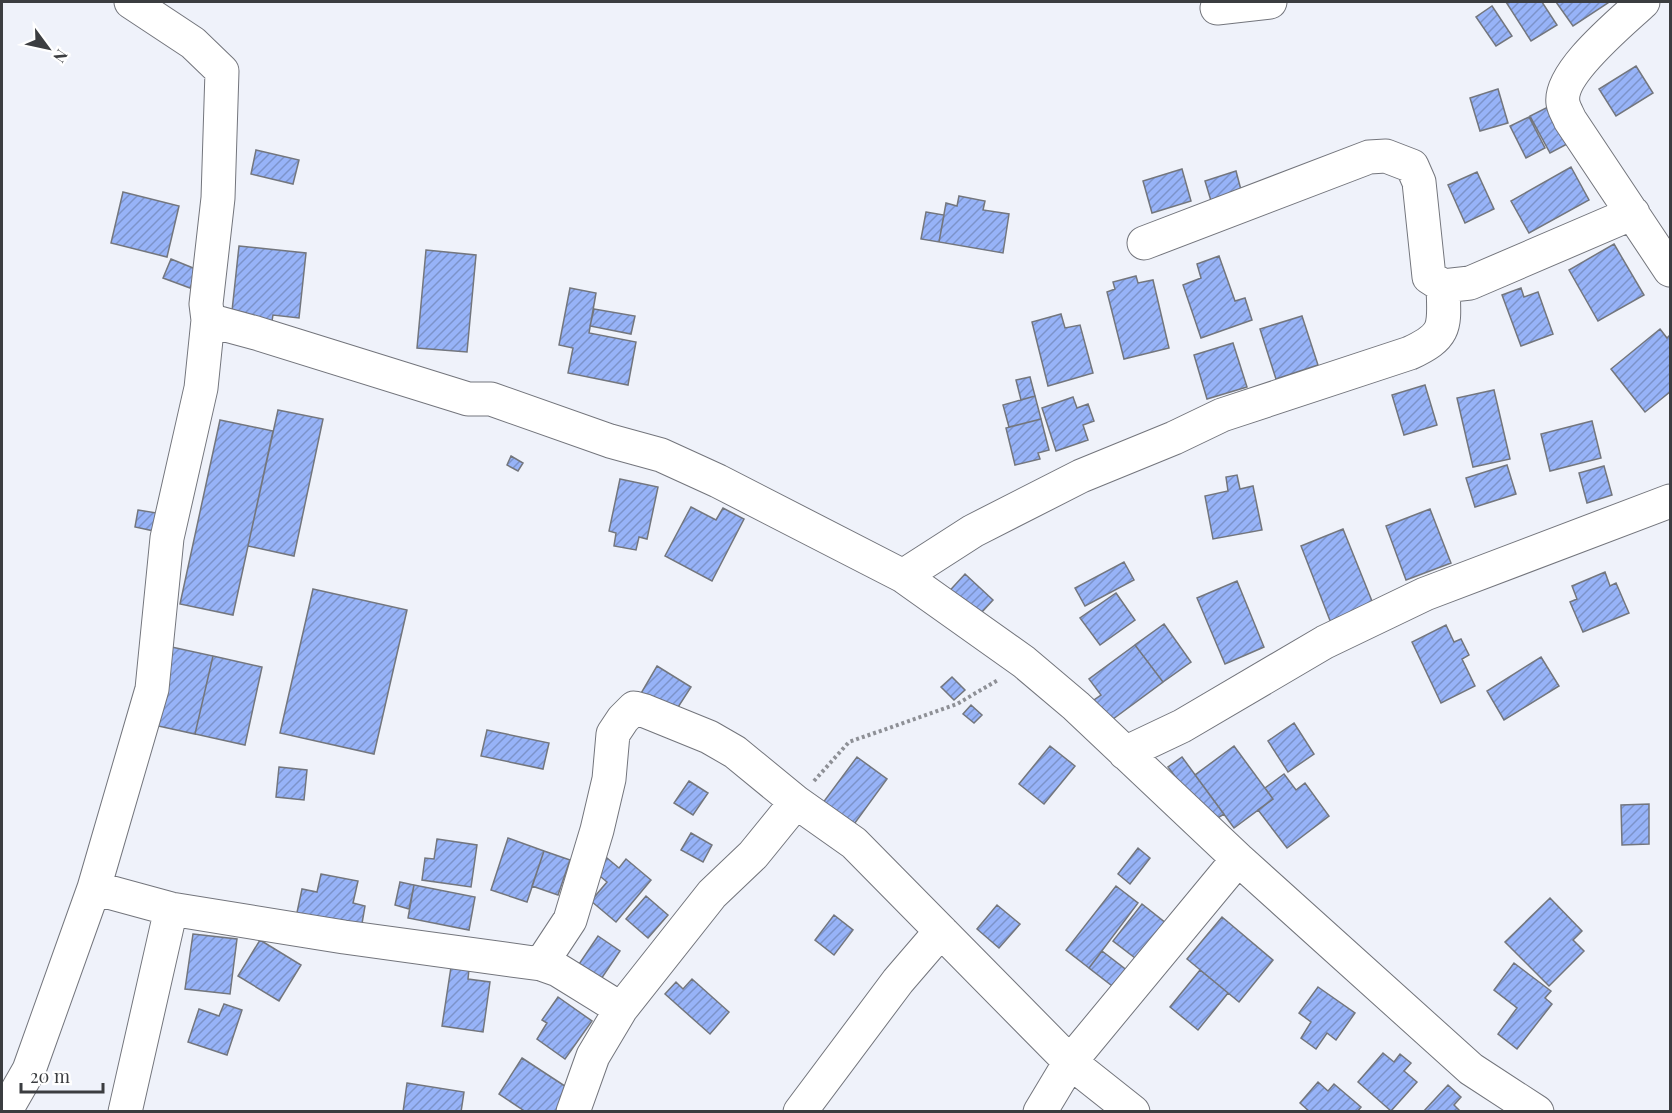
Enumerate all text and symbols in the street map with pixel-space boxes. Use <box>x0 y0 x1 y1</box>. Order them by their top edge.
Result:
north arrow <box>18 18 78 78</box>
text: N <box>49 46 73 67</box>
scale bar <box>21 1056 104 1094</box>
text: 20 m <box>30 1064 70 1088</box>

